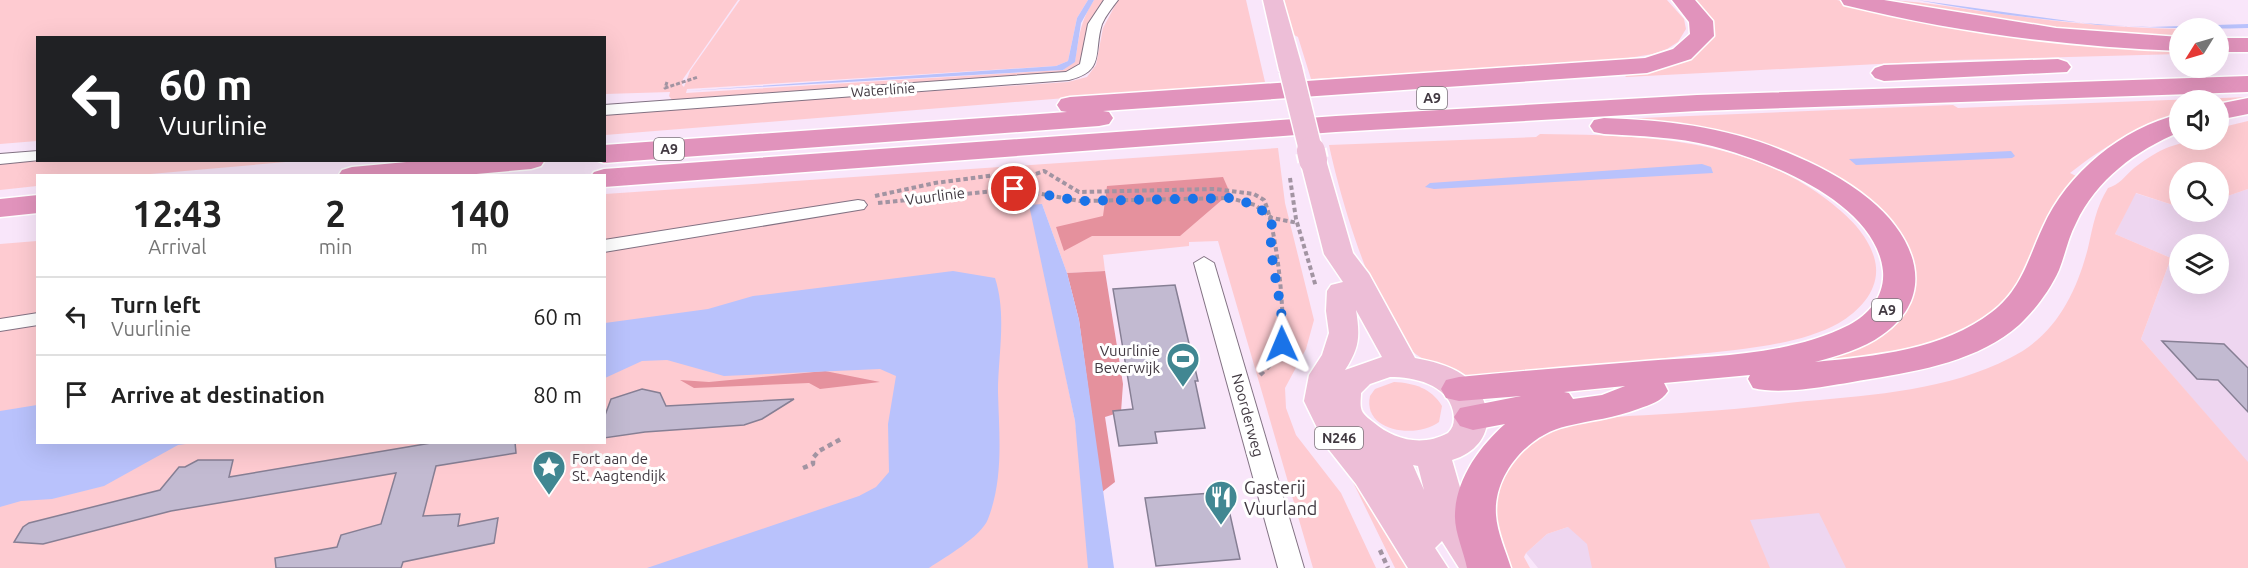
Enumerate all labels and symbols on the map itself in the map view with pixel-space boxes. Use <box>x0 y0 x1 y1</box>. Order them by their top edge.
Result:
north arrow <box>2169 18 2229 78</box>
street label: Waterlinie <box>850 80 916 100</box>
road number: A9 <box>1417 87 1447 109</box>
road number: A9 <box>654 138 684 160</box>
pin <box>988 163 1039 214</box>
street label: Vuurlinie <box>904 184 966 208</box>
road number: A9 <box>1872 299 1902 321</box>
position arrow <box>1250 312 1314 376</box>
sports icon: Vuurlinie Beverwijk <box>1165 341 1201 388</box>
place label: Vuurlinie Beverwijk <box>1094 342 1160 376</box>
street label: Noorderweg <box>1229 371 1267 459</box>
road number: N246 <box>1315 427 1363 449</box>
place icon: Fort aan de St. Aagtendijk <box>531 449 567 496</box>
place label: Fort aan de St. Aagtendijk <box>572 450 666 484</box>
place label: Gasterij Vuurland <box>1244 477 1317 518</box>
restaurant icon: Gasterij Vuurland <box>1203 479 1239 526</box>

